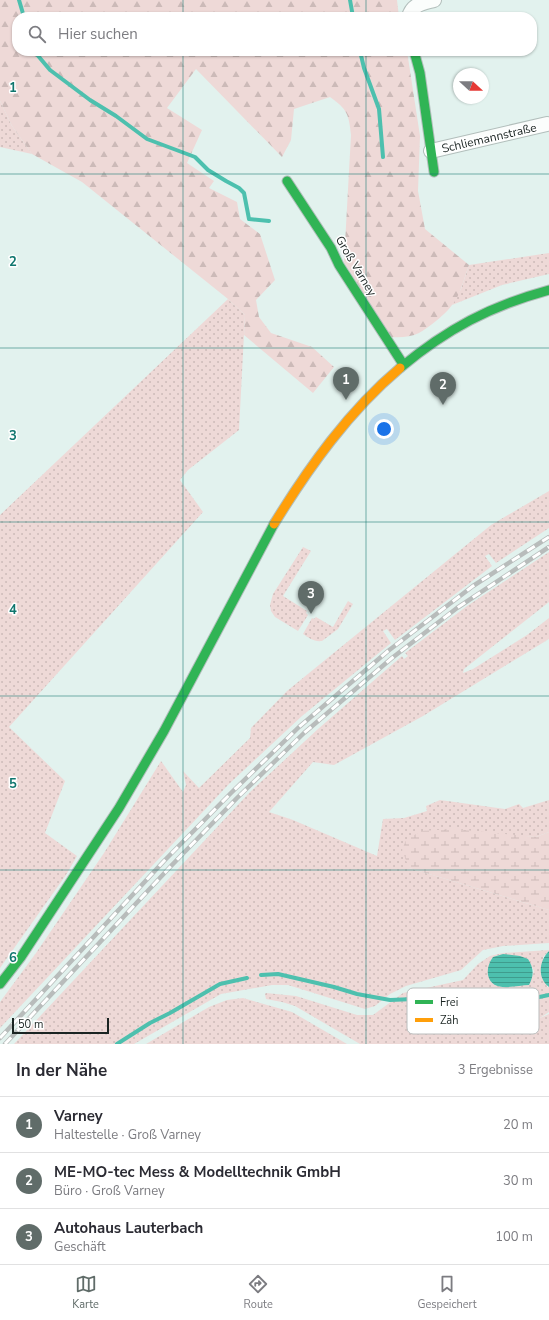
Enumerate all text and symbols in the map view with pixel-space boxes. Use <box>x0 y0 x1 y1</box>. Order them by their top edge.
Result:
search box <box>12 12 537 56</box>
icon: search <box>26 23 48 45</box>
text: Hier suchen <box>58 24 138 44</box>
north arrow <box>453 68 489 104</box>
text: 1 <box>9 79 17 97</box>
street label: Schliemannstraße <box>440 119 538 157</box>
street label: Groß Varney <box>332 233 381 300</box>
text: 2 <box>9 253 17 271</box>
pin: 1 <box>333 367 359 400</box>
pin: 2 <box>430 372 456 405</box>
your location <box>374 419 394 439</box>
text: 3 <box>9 427 17 445</box>
pin: 3 <box>298 581 324 614</box>
text: 4 <box>9 601 17 619</box>
text: 5 <box>9 775 17 793</box>
text: 6 <box>9 949 17 967</box>
legend <box>407 988 539 1034</box>
text: Frei <box>440 995 458 1010</box>
text: Zäh <box>440 1013 458 1028</box>
scale bar <box>12 1016 109 1035</box>
text: 50 m <box>18 1017 43 1032</box>
text: In der Nähe <box>16 1059 107 1082</box>
text: 3 Ergebnisse <box>458 1061 533 1079</box>
text: Varney <box>54 1106 103 1126</box>
text: 1 <box>25 1116 33 1134</box>
text: 20 m <box>503 1116 533 1134</box>
text: Haltestelle · Groß Varney <box>54 1126 201 1144</box>
text: ME-MO-tec Mess & Modelltechnik GmbH <box>54 1162 341 1182</box>
text: 2 <box>25 1172 33 1190</box>
text: 30 m <box>503 1172 533 1190</box>
text: Büro · Groß Varney <box>54 1182 165 1200</box>
text: Autohaus Lauterbach <box>54 1218 203 1238</box>
text: 3 <box>25 1228 33 1246</box>
text: 100 m <box>495 1228 533 1246</box>
text: Geschäft <box>54 1238 105 1256</box>
tab: Karte <box>72 1273 99 1312</box>
tab: Route <box>244 1273 273 1312</box>
tab: Gespeichert <box>417 1273 477 1312</box>

